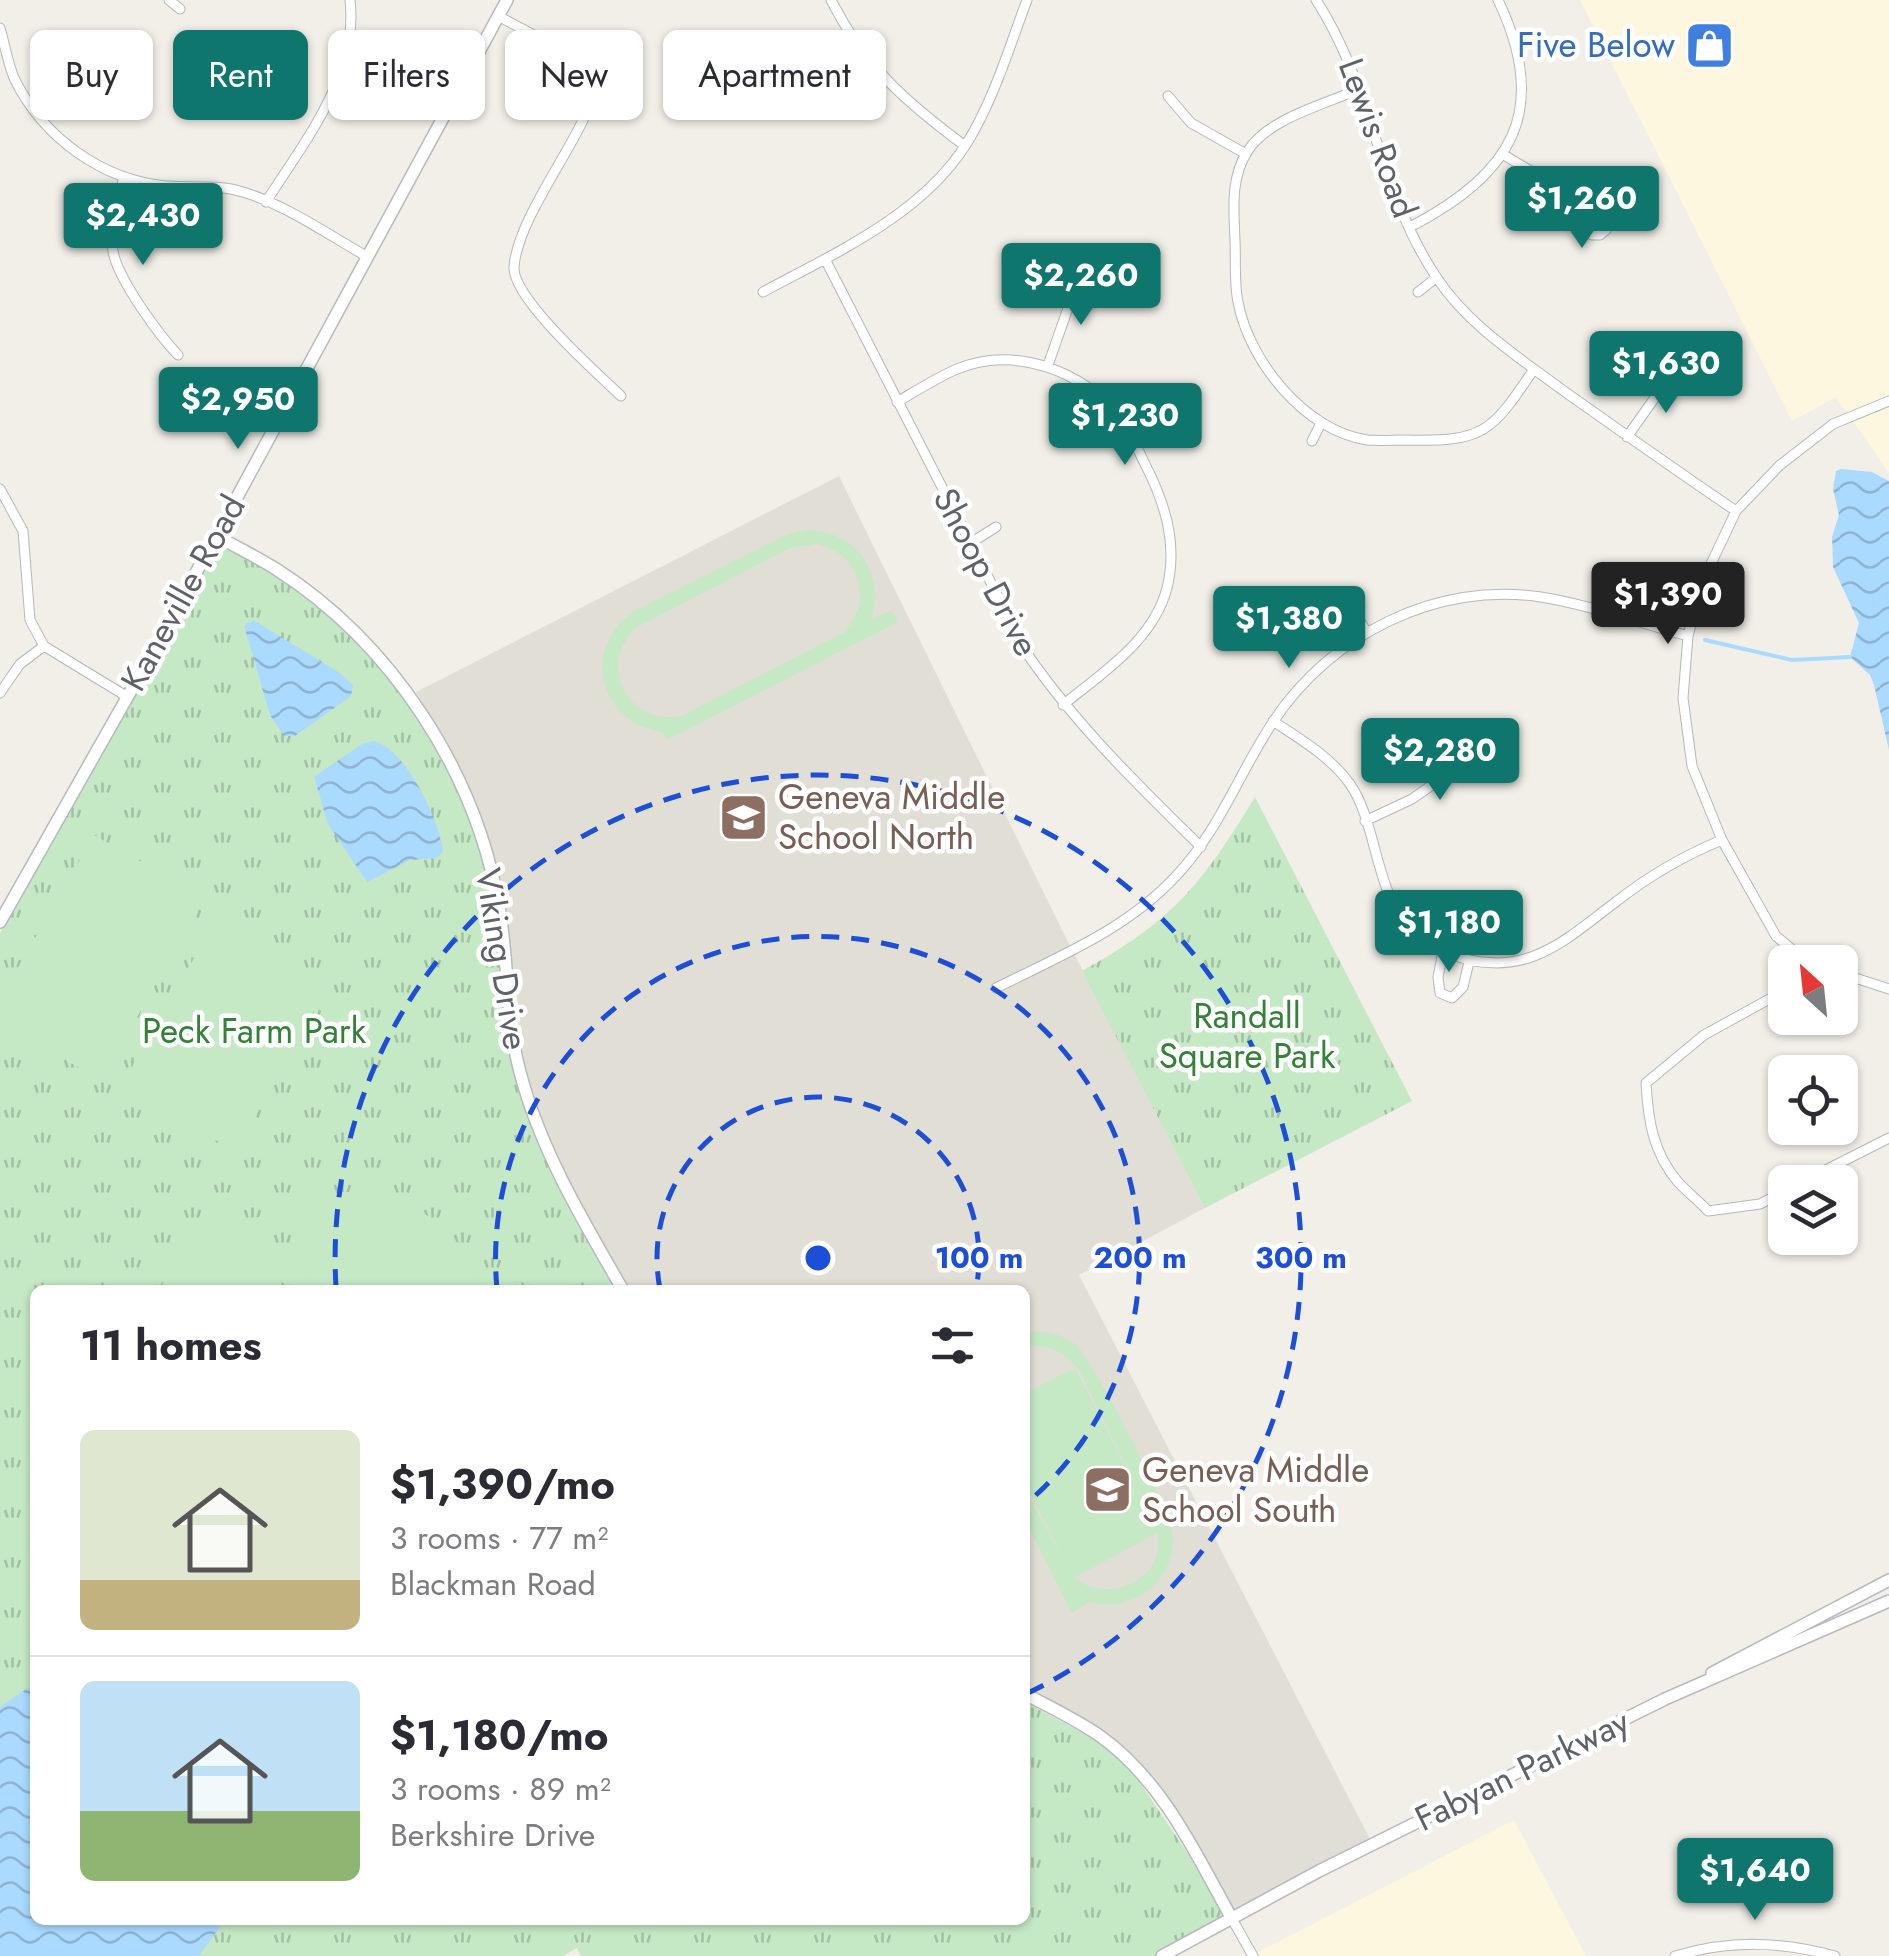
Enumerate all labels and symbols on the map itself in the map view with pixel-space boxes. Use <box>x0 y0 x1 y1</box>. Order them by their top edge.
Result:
shop icon: Five Below <box>1684 19 1736 71</box>
place label: Five Below <box>1517 20 1675 70</box>
street label: Lewis Road <box>1326 51 1430 225</box>
pin: $1,260 <box>1501 166 1663 251</box>
pin: $2,430 <box>62 183 224 268</box>
pin: $2,260 <box>1000 243 1162 328</box>
pin: $1,630 <box>1585 331 1747 416</box>
pin: $2,950 <box>157 367 319 452</box>
pin: $1,230 <box>1044 383 1206 468</box>
street label: Shoop Drive <box>921 479 1051 665</box>
street label: Kaneville Road <box>109 486 257 700</box>
pin: $1,390 <box>1587 562 1749 647</box>
pin: $1,380 <box>1208 586 1370 671</box>
pin: $2,280 <box>1359 718 1521 803</box>
place label: Geneva Middle School North <box>778 772 1005 862</box>
school or university icon: Geneva Middle School North <box>717 791 769 843</box>
street label: Viking Drive <box>463 865 541 1053</box>
pin: $1,180 <box>1368 890 1530 975</box>
north arrow <box>1768 945 1858 1035</box>
park label: Randall Square Park <box>1159 991 1336 1081</box>
park label: Peck Farm Park <box>142 1006 367 1056</box>
text: 100 m <box>935 1236 1023 1279</box>
text: 200 m <box>1094 1236 1187 1279</box>
text: 300 m <box>1255 1236 1347 1279</box>
centre of rings <box>800 1240 836 1276</box>
place label: Geneva Middle School South <box>1142 1445 1369 1535</box>
school or university icon: Geneva Middle School South <box>1081 1464 1133 1516</box>
street label: Fabyan Parkway <box>1407 1696 1638 1843</box>
pin: $1,640 <box>1674 1838 1836 1923</box>

